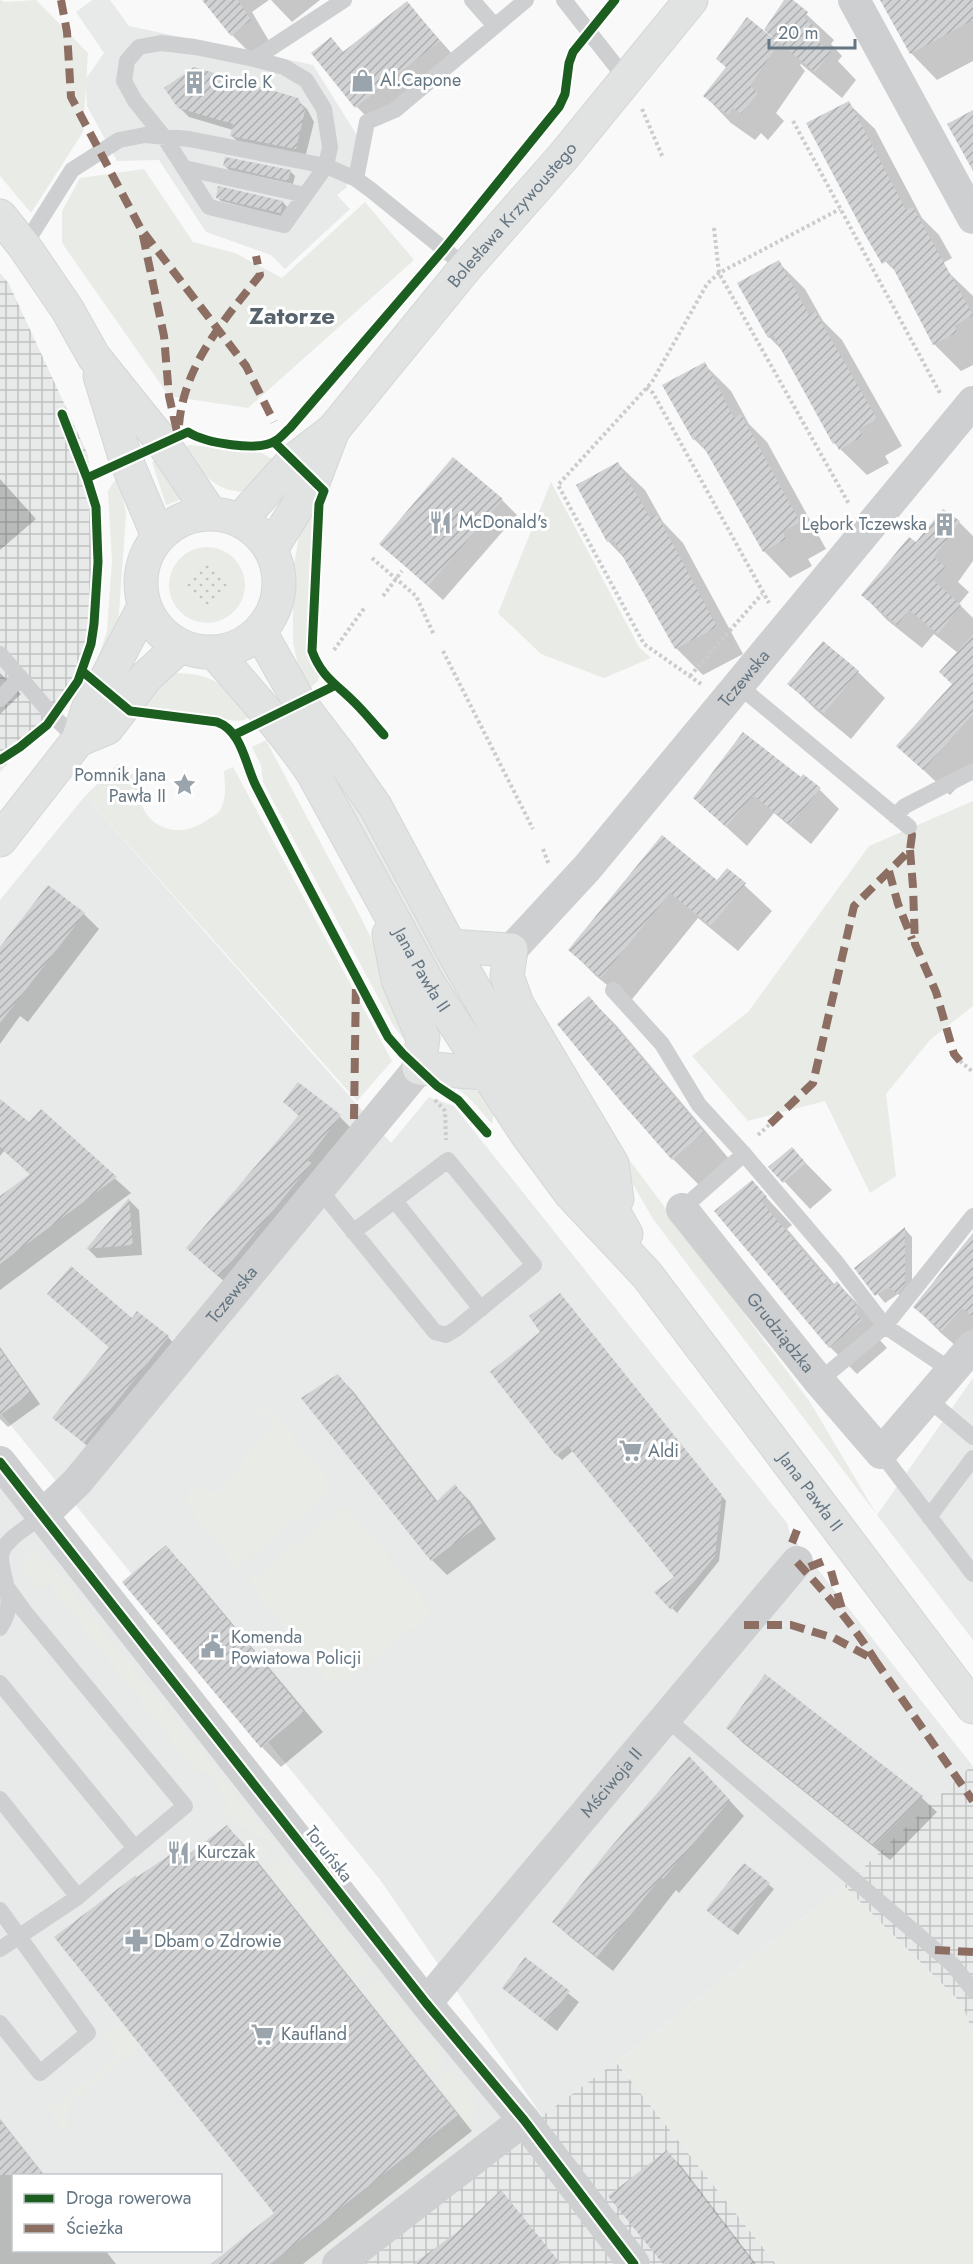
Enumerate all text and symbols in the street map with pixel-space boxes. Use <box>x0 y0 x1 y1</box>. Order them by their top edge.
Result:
scale bar <box>769 12 854 50</box>
text: 20 m <box>778 20 818 46</box>
shop icon: Al.Capone <box>349 67 375 93</box>
place label: Al.Capone <box>380 67 461 93</box>
building icon: Circle K <box>181 69 207 95</box>
place label: Circle K <box>212 69 273 95</box>
street label: Bolesława Krzywoustego <box>441 136 583 293</box>
district label: Zatorze <box>249 298 335 333</box>
restaurant icon: McDonald's <box>428 509 454 535</box>
place label: McDonald's <box>459 509 547 535</box>
place label: Lębork Tczewska <box>802 511 927 537</box>
building icon: Lębork Tczewska <box>932 511 958 537</box>
street label: Tczewska <box>712 644 776 713</box>
place label: Pomnik Jana Pawła II <box>74 762 166 809</box>
place icon: Pomnik Jana Pawła II <box>171 772 197 798</box>
street label: Jana Pawła II <box>386 921 457 1017</box>
street label: Tczewska <box>200 1260 264 1329</box>
street label: Grudziądzka <box>740 1287 821 1379</box>
supermarket icon: Aldi <box>617 1438 643 1464</box>
place label: Aldi <box>648 1438 679 1464</box>
street label: Jana Pawła II <box>771 1445 849 1537</box>
place label: Komenda Powiatowa Policji <box>231 1624 361 1671</box>
public building icon: Komenda Powiatowa Policji <box>200 1634 226 1660</box>
street label: Mściwoja II <box>574 1742 649 1823</box>
street label: Toruńska <box>299 1820 359 1888</box>
restaurant icon: Kurczak <box>166 1839 192 1865</box>
place label: Kurczak <box>197 1839 256 1865</box>
pharmacy icon: Dbam o Zdrowie <box>123 1928 149 1954</box>
place label: Dbam o Zdrowie <box>154 1928 282 1954</box>
supermarket icon: Kaufland <box>250 2021 276 2047</box>
place label: Kaufland <box>281 2021 347 2047</box>
legend <box>12 2174 222 2252</box>
text: Droga rowerowa <box>66 2185 191 2211</box>
text: Ścieżka <box>66 2215 123 2241</box>

